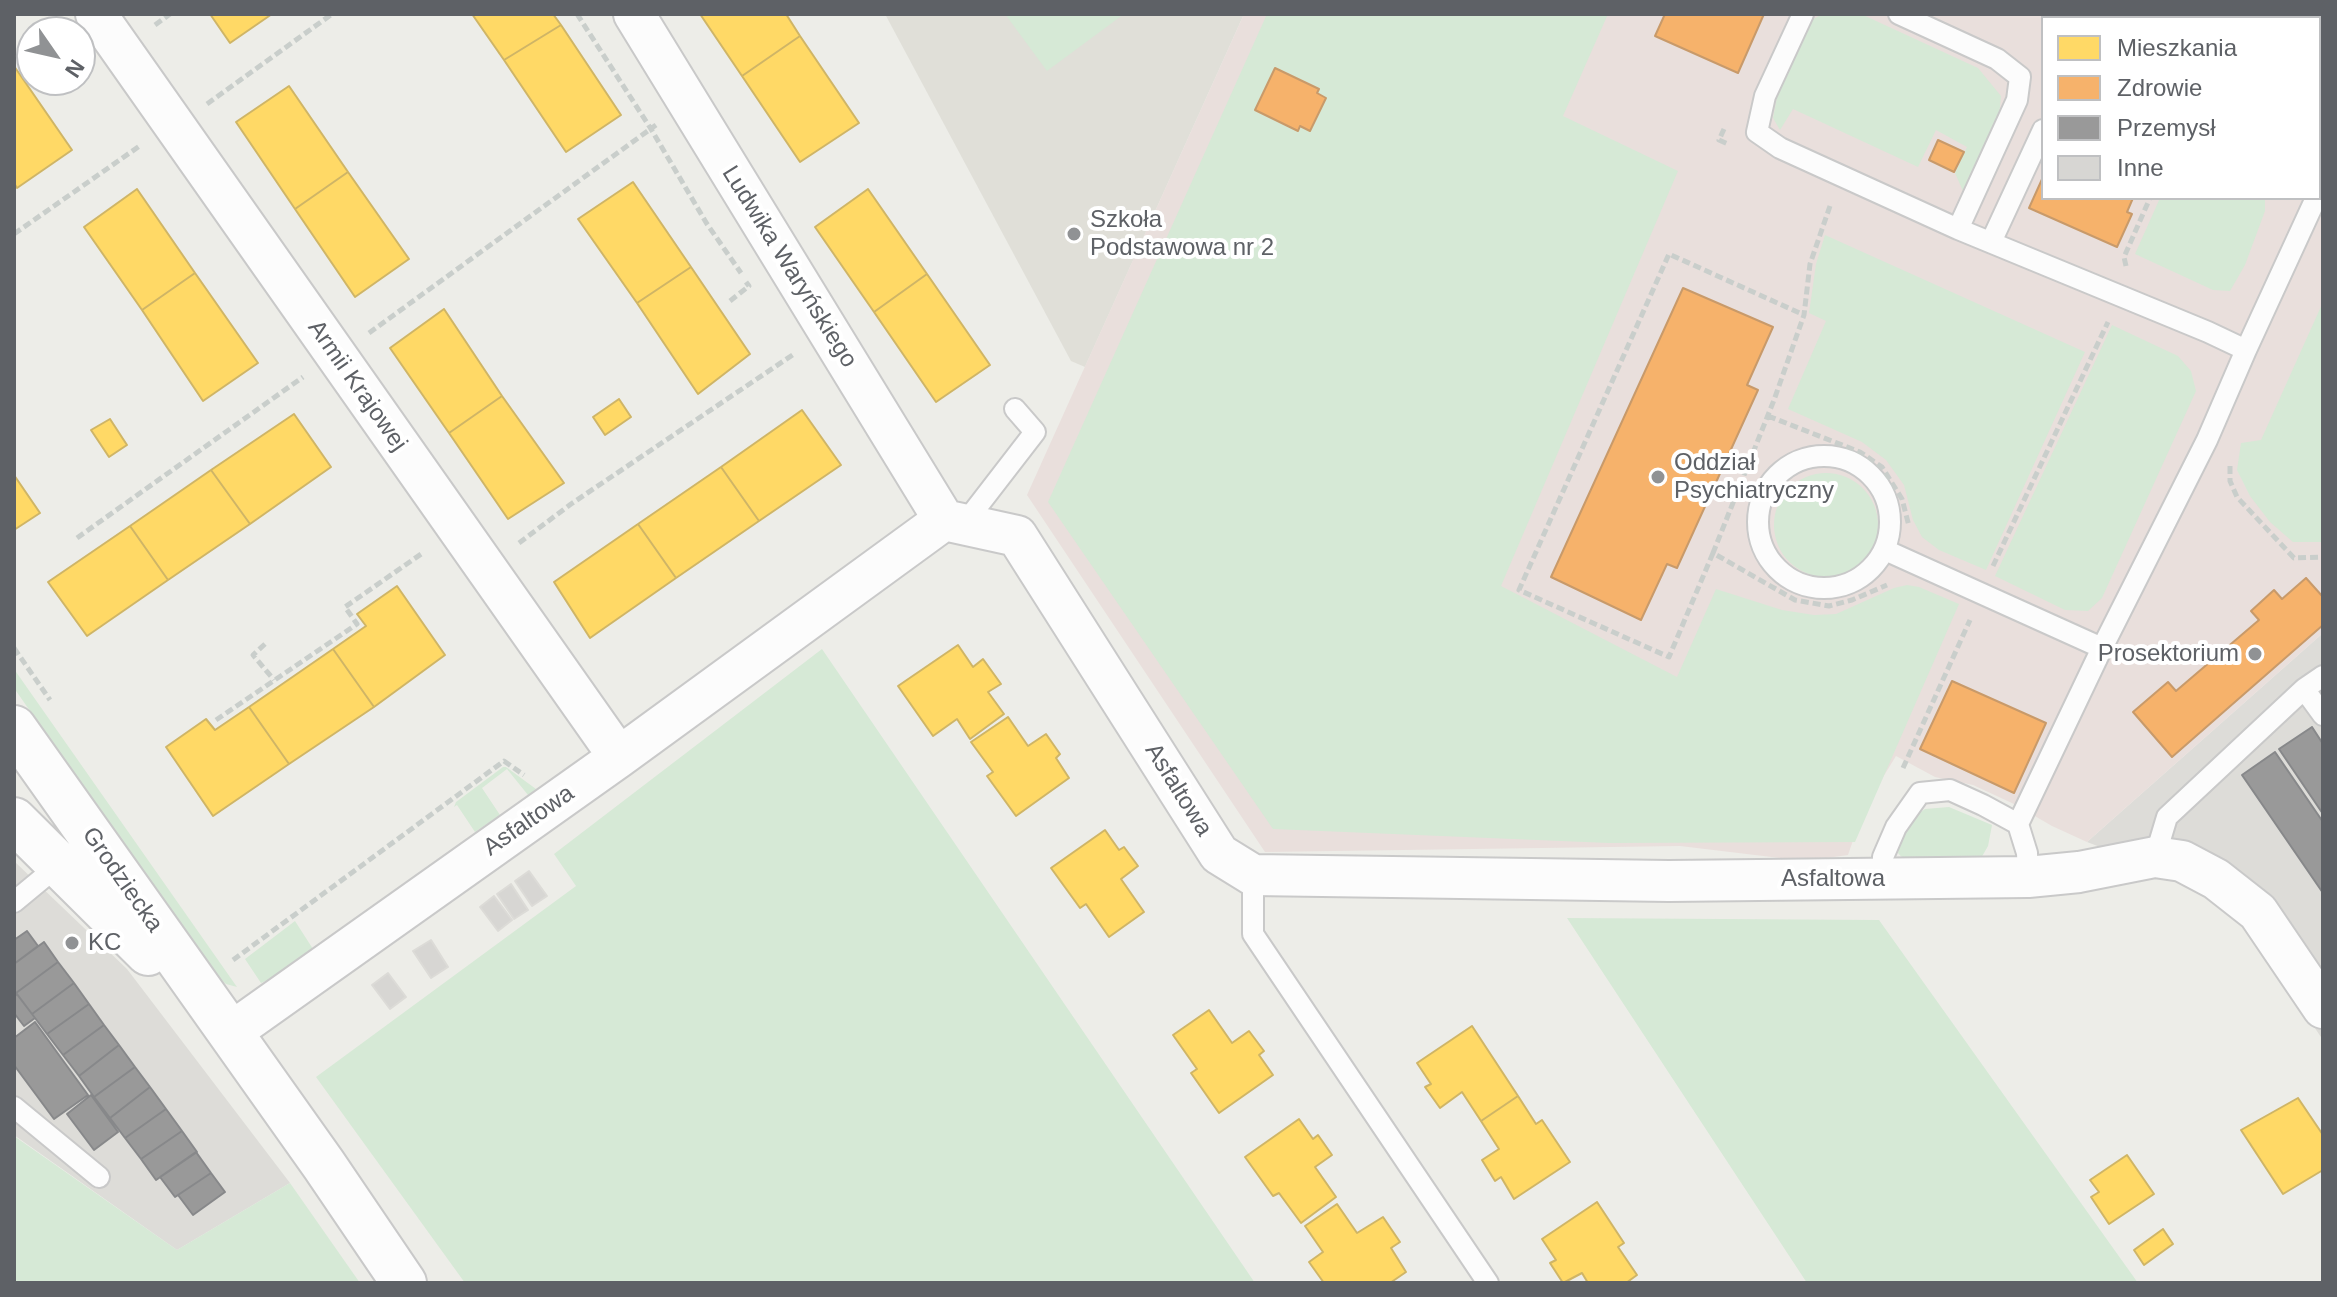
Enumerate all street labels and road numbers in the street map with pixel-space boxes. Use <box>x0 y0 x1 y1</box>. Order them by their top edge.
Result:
street label: Ludwika Waryńskiego <box>715 161 863 373</box>
street label: Armii Krajowej <box>301 315 413 457</box>
street label: Asfaltowa <box>1138 738 1218 842</box>
street label: Asfaltowa <box>478 779 580 863</box>
street label: Grodziecka <box>75 822 169 938</box>
street label: Asfaltowa <box>1781 865 1885 893</box>

